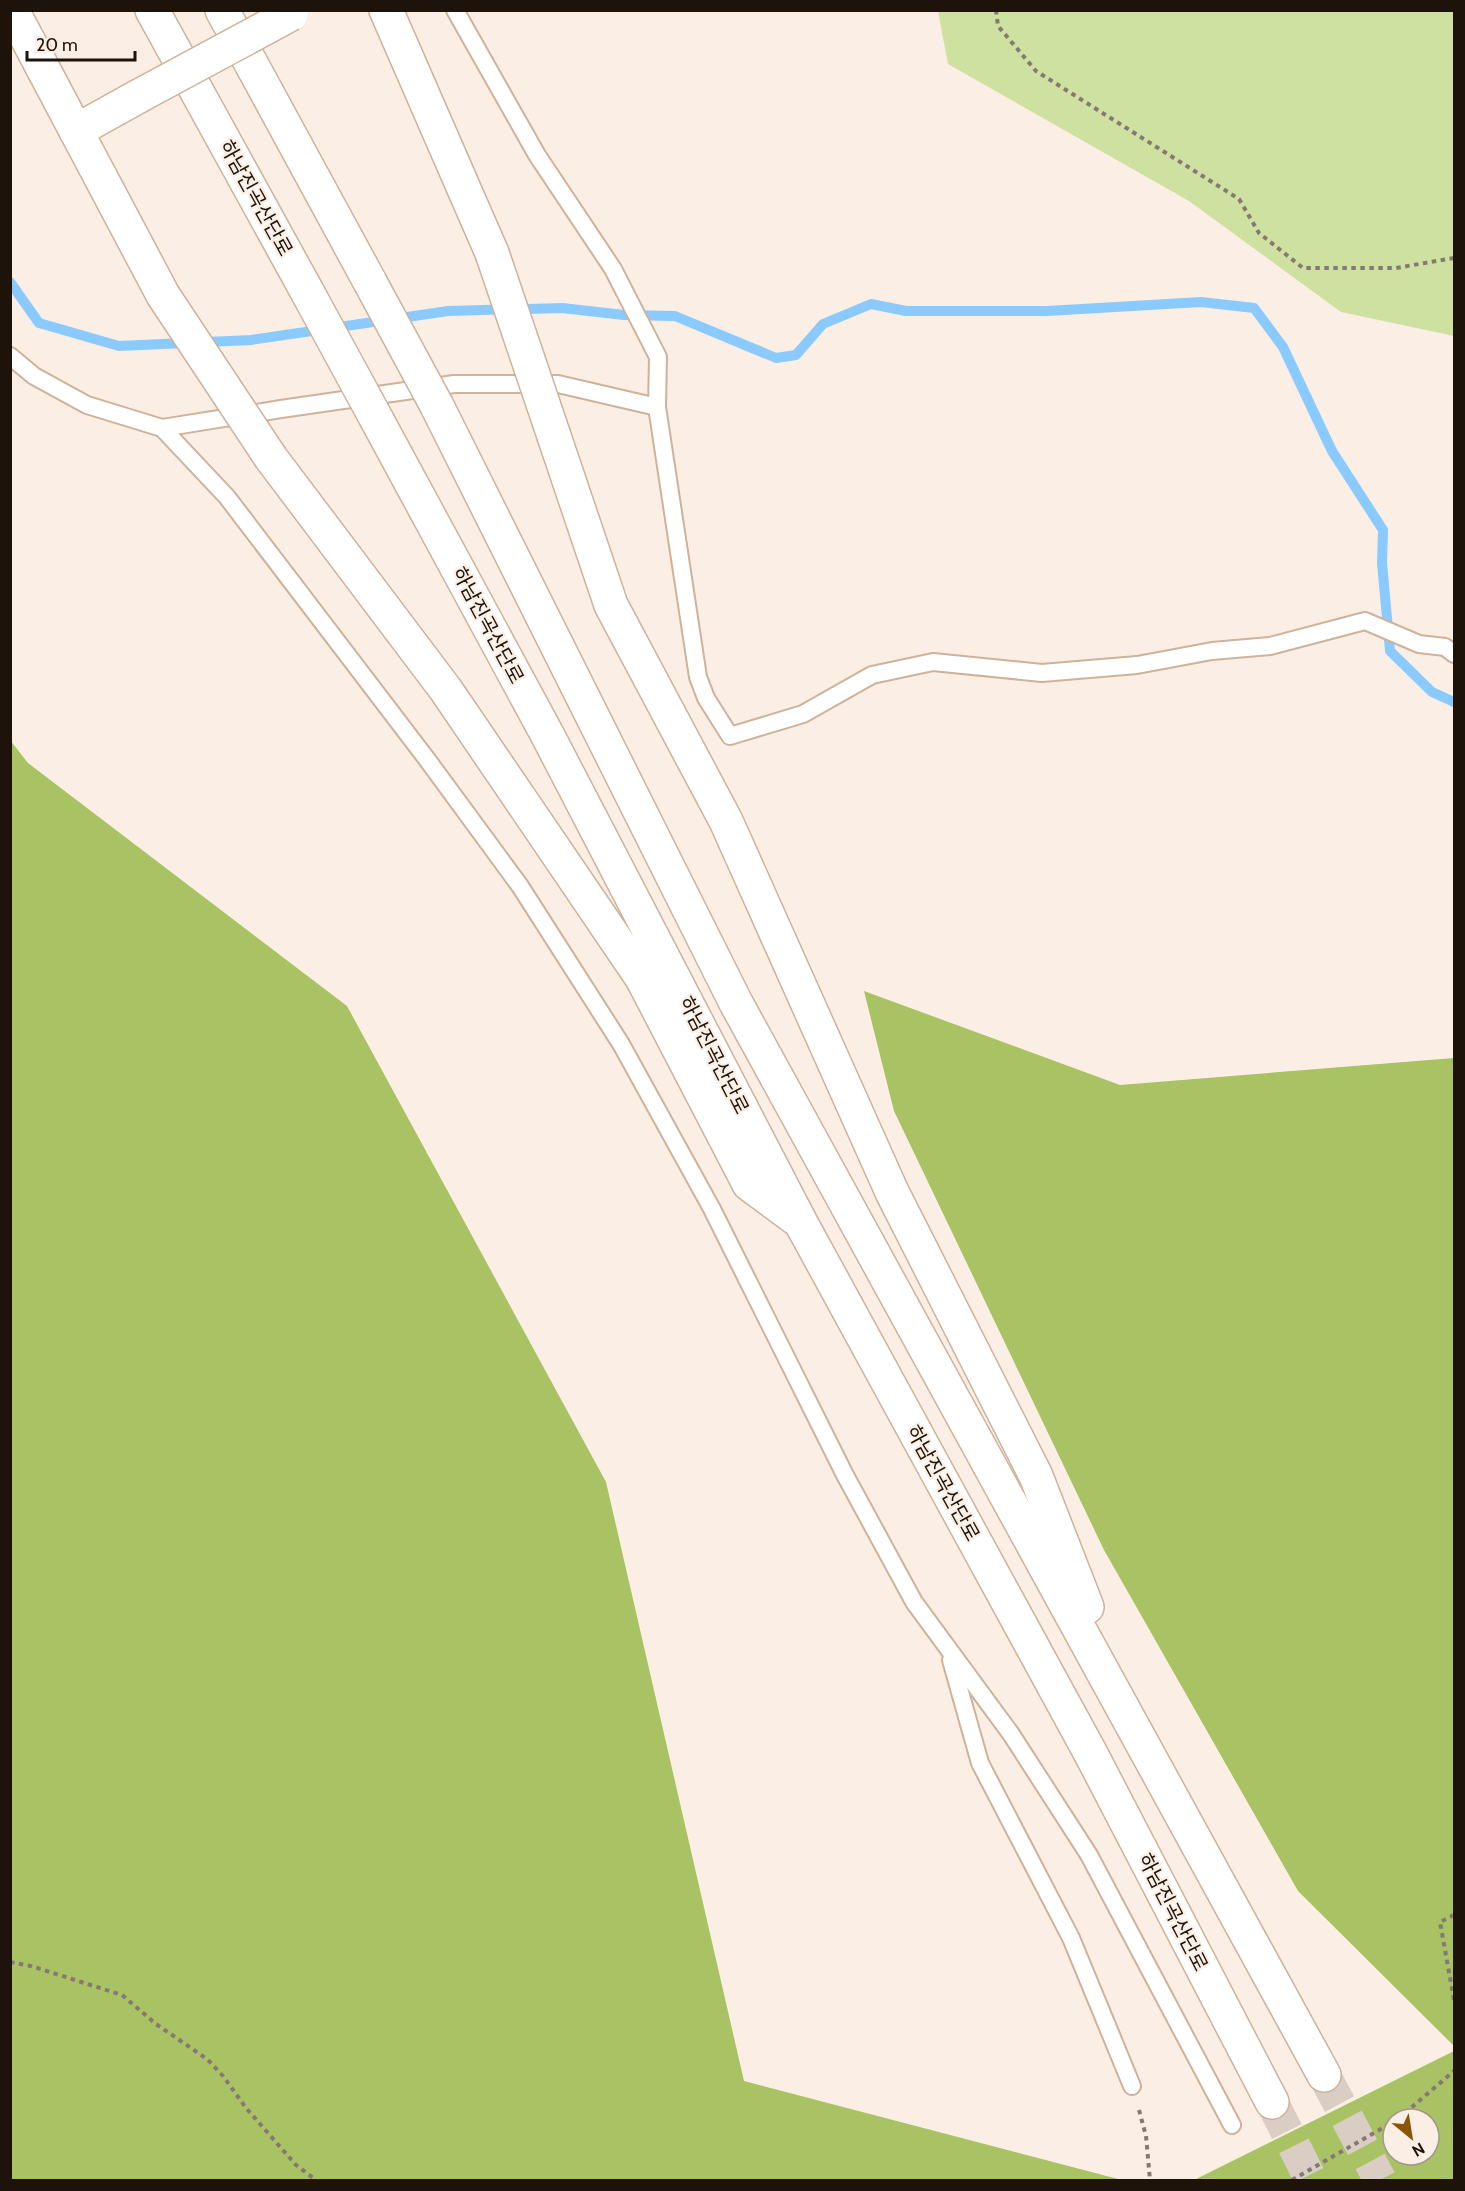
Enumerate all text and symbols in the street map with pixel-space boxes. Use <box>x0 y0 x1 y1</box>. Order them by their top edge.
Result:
scale bar <box>27 24 135 62</box>
text: 20 m <box>36 34 78 56</box>
street label: 하남진곡산단로 <box>214 136 298 260</box>
street label: 하남진곡산단로 <box>447 562 529 688</box>
street label: 하남진곡산단로 <box>674 992 754 1118</box>
street label: 하남진곡산단로 <box>901 1421 985 1545</box>
street label: 하남진곡산단로 <box>1133 1849 1213 1975</box>
north arrow <box>1381 2107 1441 2167</box>
text: N <box>1409 2139 1428 2161</box>

